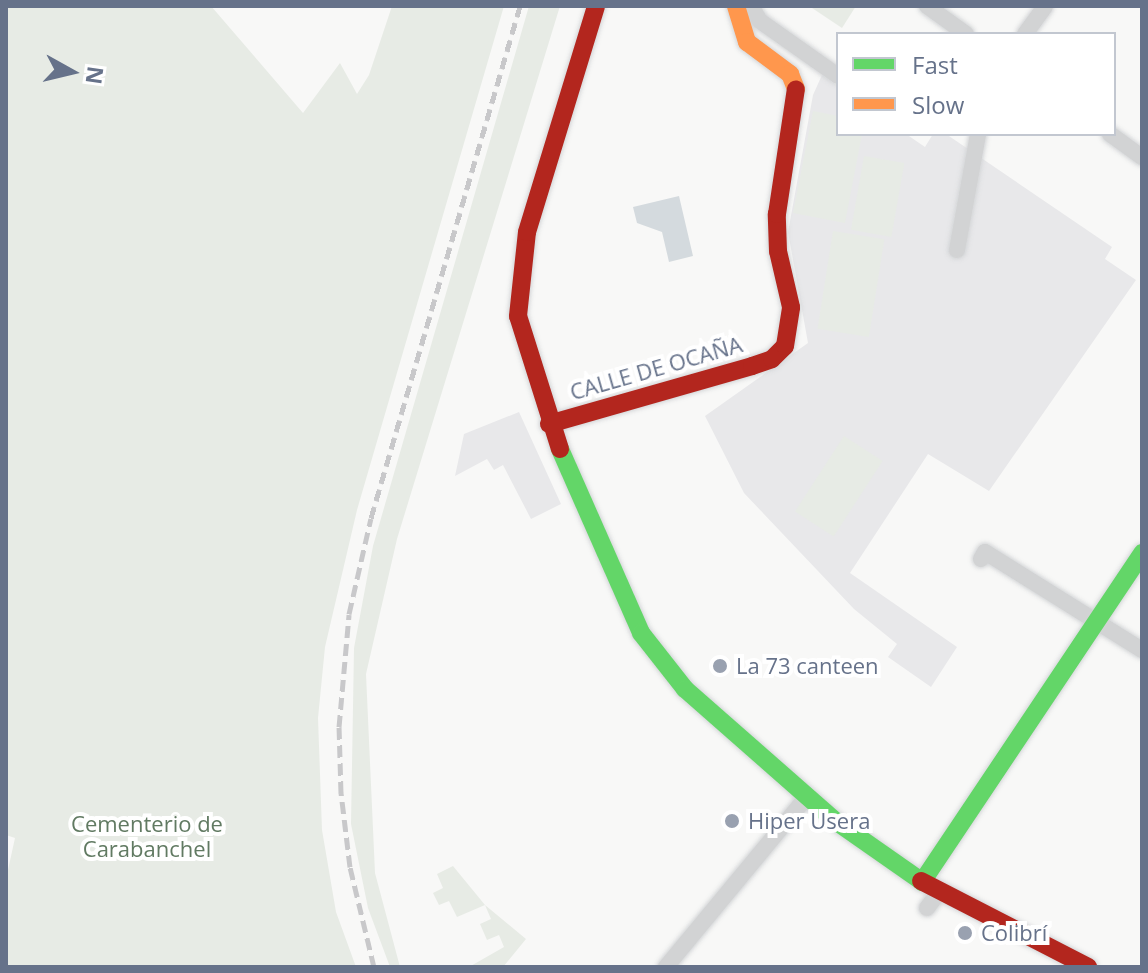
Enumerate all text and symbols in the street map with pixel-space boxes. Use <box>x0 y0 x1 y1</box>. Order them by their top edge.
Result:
north arrow <box>32 32 112 112</box>
legend <box>836 32 1116 136</box>
text: Fast <box>912 48 958 81</box>
text: N <box>80 64 112 86</box>
text: Slow <box>912 88 964 121</box>
street label: CALLE DE OCAÑA <box>567 331 745 405</box>
place label: La 73 canteen <box>736 653 879 679</box>
marker: La 73 canteen <box>711 657 729 675</box>
place label: Hiper Usera <box>748 808 870 834</box>
park label: Cementerio de Carabanchel <box>71 810 223 862</box>
marker: Hiper Usera <box>723 812 741 830</box>
place label: Colibrí <box>981 920 1047 946</box>
marker: Colibrí <box>956 924 974 942</box>

